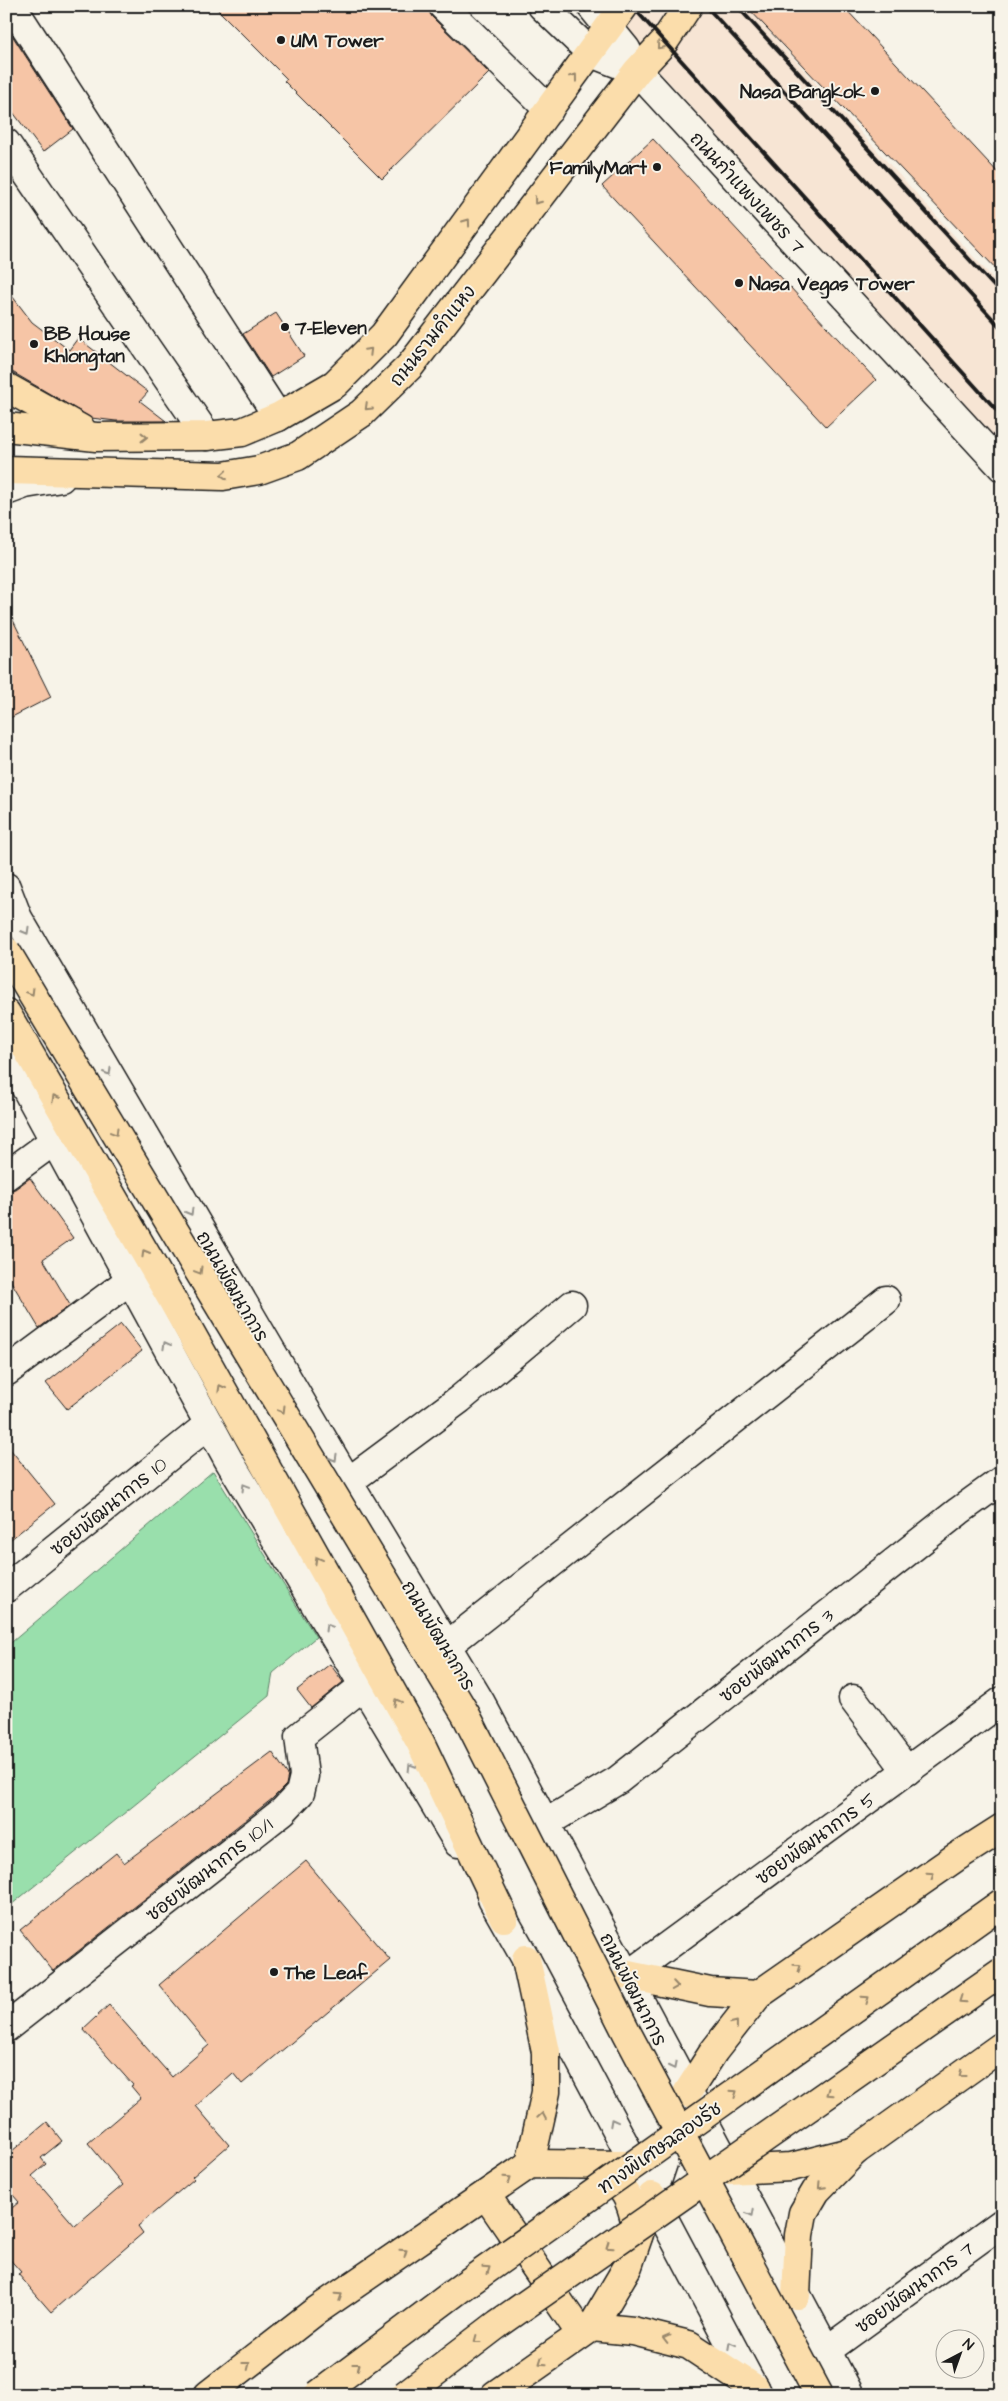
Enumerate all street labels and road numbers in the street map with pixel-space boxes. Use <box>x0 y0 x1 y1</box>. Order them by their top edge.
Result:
street label: ถนนกำแพงเพชร 7 <box>683 126 811 260</box>
street label: ถนนรามคำแหง <box>384 279 483 392</box>
street label: ถนนพัฒนาการ <box>189 1226 274 1347</box>
street label: ซอยพัฒนาการ 10 <box>45 1451 173 1563</box>
street label: ถนนพัฒนาการ <box>394 1576 481 1696</box>
street label: ซอยพัฒนาการ 3 <box>714 1603 840 1710</box>
street label: ซอยพัฒนาการ 5 <box>750 1786 882 1892</box>
street label: ซอยพัฒนาการ 10/1 <box>141 1812 280 1928</box>
street label: ถนนพัฒนาการ <box>592 1928 673 2051</box>
street label: ทางพิเศษฉลองรัช <box>592 2095 727 2201</box>
street label: ซอยพัฒนาการ 7 <box>850 2236 980 2341</box>

